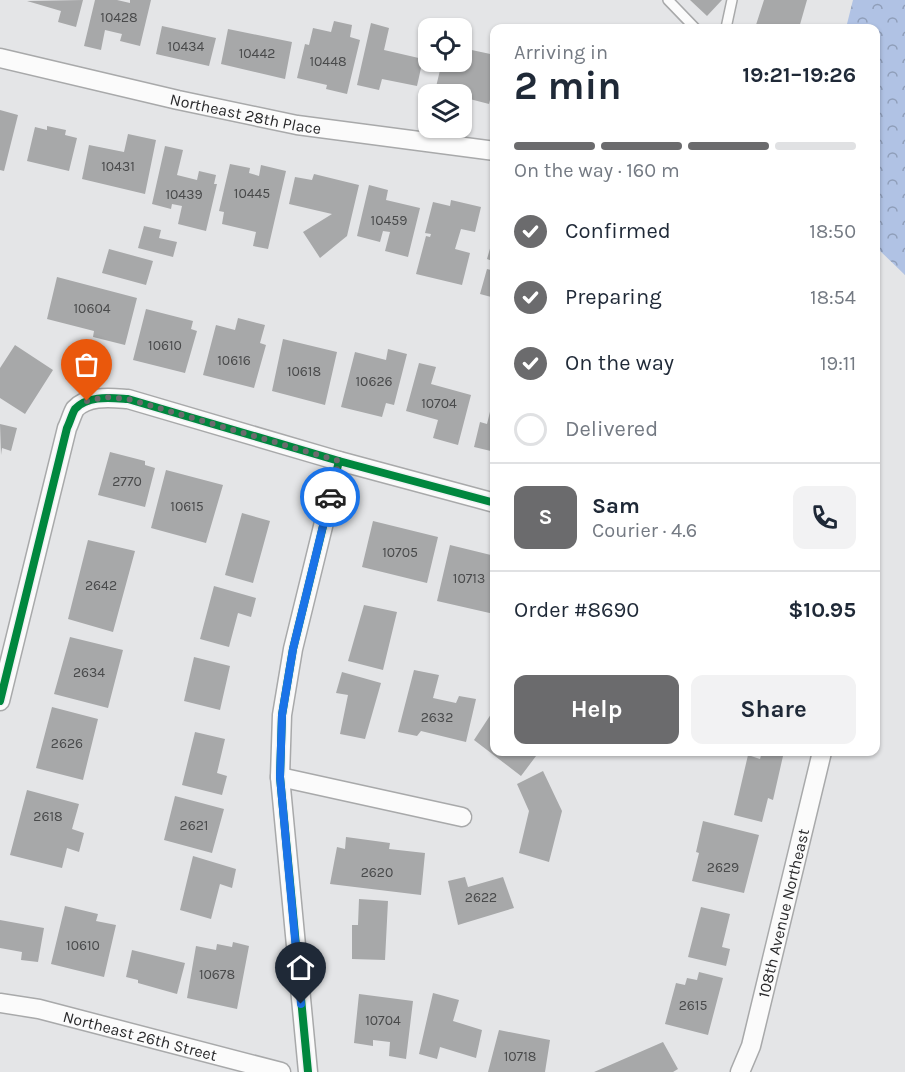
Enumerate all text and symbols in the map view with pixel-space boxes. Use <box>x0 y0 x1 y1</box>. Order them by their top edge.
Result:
house number: 10428 <box>100 9 138 26</box>
map controls <box>418 18 472 138</box>
button: locate <box>418 18 472 72</box>
house number: 10434 <box>168 38 205 55</box>
text: Arriving in <box>514 41 608 64</box>
house number: 10442 <box>239 45 275 62</box>
house number: 10448 <box>309 53 347 70</box>
text: 19:21–19:26 <box>742 62 856 88</box>
text: 2 min <box>514 63 622 109</box>
button: layers <box>418 84 472 138</box>
street label: Northeast 28th Place <box>168 89 322 138</box>
house number: 10431 <box>101 158 135 175</box>
text: On the way · 160 m <box>514 159 680 182</box>
house number: 10445 <box>234 185 270 202</box>
house number: 10439 <box>165 186 203 203</box>
house number: 10459 <box>371 212 407 229</box>
icon: check <box>514 215 547 248</box>
text: Confirmed <box>565 218 671 244</box>
text: 18:50 <box>809 220 856 243</box>
icon: check <box>514 281 547 314</box>
text: Preparing <box>565 284 662 310</box>
text: 18:54 <box>810 286 856 309</box>
house number: 10604 <box>73 300 111 317</box>
house number: 10610 <box>148 337 182 354</box>
pin <box>61 339 112 401</box>
icon: check <box>514 347 547 380</box>
icon: bag <box>70 348 103 381</box>
text: On the way <box>565 350 674 376</box>
house number: 10616 <box>217 352 251 369</box>
text: 19:11 <box>820 352 856 375</box>
house number: 10618 <box>287 363 321 380</box>
house number: 10626 <box>355 373 393 390</box>
house number: 10704 <box>421 395 457 412</box>
text: Delivered <box>565 416 658 442</box>
courier <box>300 467 360 527</box>
house number: 2770 <box>112 473 142 490</box>
icon: car <box>314 481 347 514</box>
button: phone <box>793 486 856 549</box>
text: Sam <box>592 493 640 519</box>
house number: 10615 <box>170 498 204 515</box>
text: S <box>538 504 553 530</box>
text: Courier · 4.6 <box>592 519 697 542</box>
house number: 10705 <box>382 544 418 561</box>
house number: 10713 <box>453 570 485 587</box>
house number: 2642 <box>85 577 117 594</box>
text: Order #8690 <box>514 597 639 623</box>
text: $10.95 <box>788 597 856 623</box>
house number: 2634 <box>73 664 105 681</box>
button: Help <box>514 675 679 744</box>
button: Share <box>691 675 856 744</box>
house number: 2632 <box>421 709 453 726</box>
house number: 2626 <box>51 735 83 752</box>
house number: 2618 <box>33 808 63 825</box>
house number: 2621 <box>180 817 208 834</box>
street label: 108th Avenue Northeast <box>754 827 813 1000</box>
house number: 2629 <box>707 859 739 876</box>
house number: 2620 <box>361 864 393 881</box>
house number: 2622 <box>465 889 497 906</box>
house number: 10610 <box>66 937 100 954</box>
pin <box>275 942 326 1004</box>
icon: home <box>284 951 317 984</box>
house number: 10678 <box>199 966 235 983</box>
house number: 2615 <box>679 997 707 1014</box>
street label: Northeast 26th Street <box>61 1007 219 1065</box>
house number: 10704 <box>365 1012 401 1029</box>
house number: 10718 <box>504 1048 536 1065</box>

